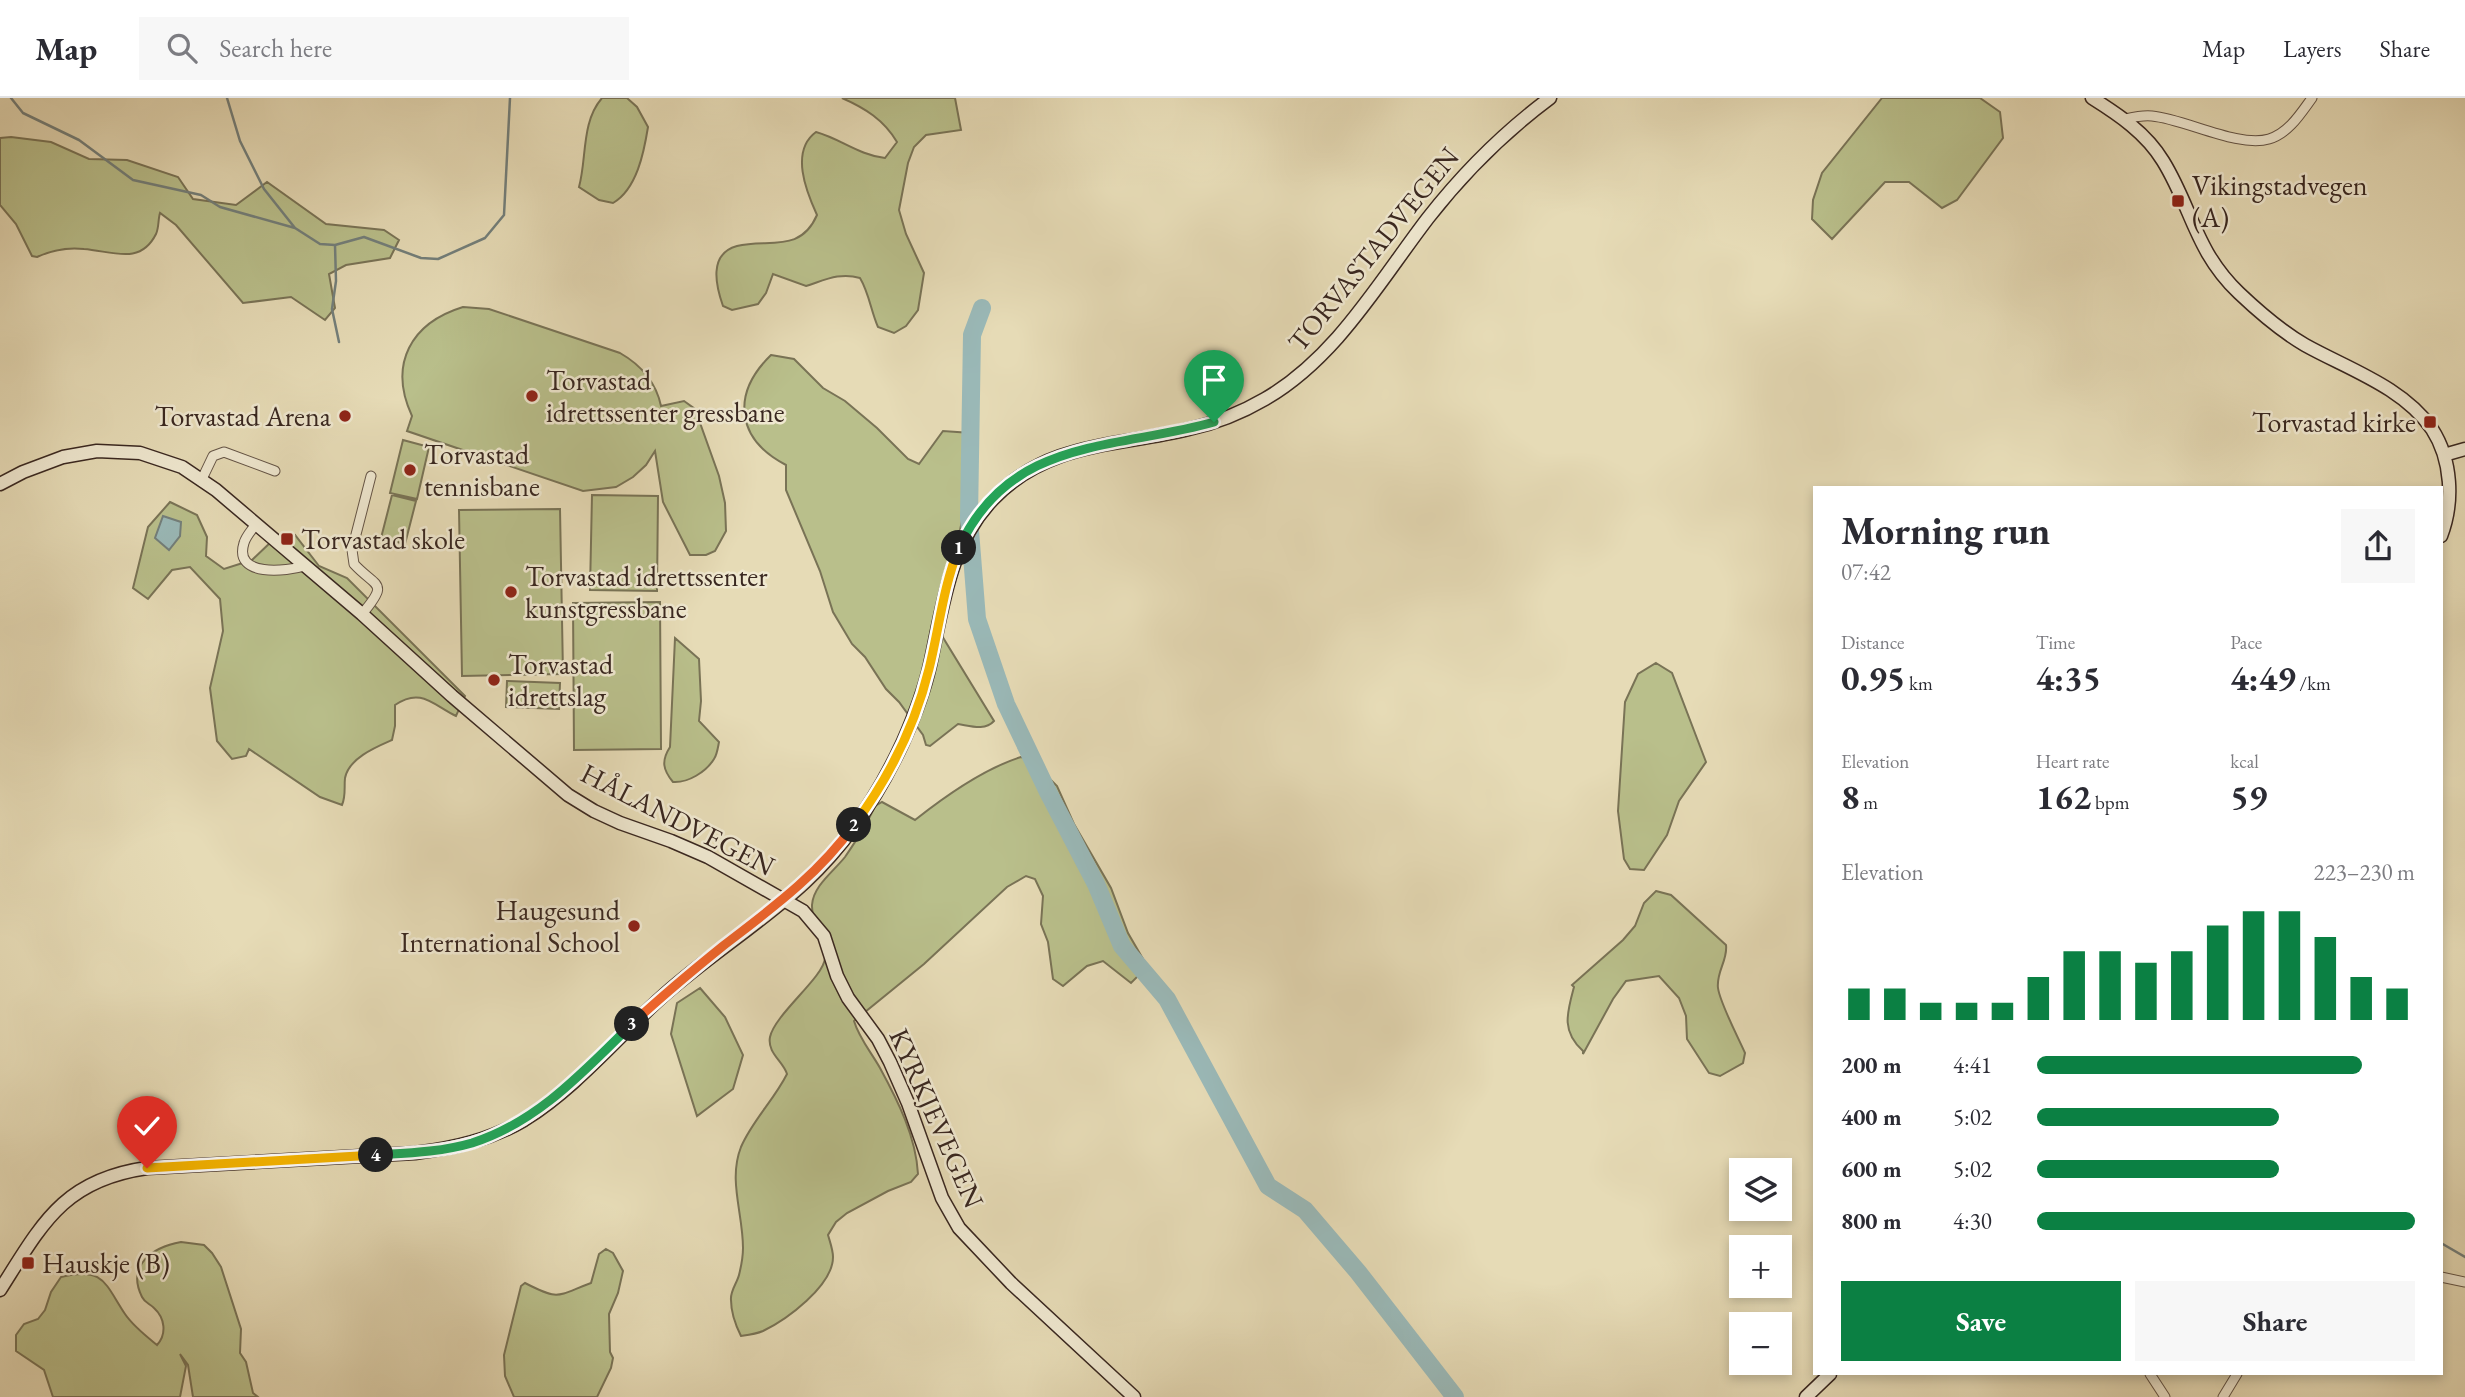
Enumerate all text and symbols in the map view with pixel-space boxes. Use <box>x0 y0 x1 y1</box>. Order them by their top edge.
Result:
search box <box>139 17 629 80</box>
text: Map <box>35 27 97 70</box>
icon: search <box>163 29 201 67</box>
text: Search here <box>219 31 332 65</box>
text: Map <box>2202 33 2245 64</box>
text: Layers <box>2283 33 2342 64</box>
text: Share <box>2380 33 2430 64</box>
street label: TORVASTADVEGEN <box>1279 139 1467 359</box>
place label: Vikingstadvegen (A) <box>2192 167 2368 235</box>
marker: Vikingstadvegen (A) <box>2170 193 2186 209</box>
pin <box>1184 350 1244 422</box>
icon: arrive <box>1195 361 1233 399</box>
place label: Torvastad idrettssenter gressbane <box>546 362 785 430</box>
marker: Torvastad idrettssenter gressbane <box>524 388 540 404</box>
place label: Torvastad Arena <box>155 398 332 434</box>
place label: Torvastad kirke <box>2252 404 2416 440</box>
marker: Torvastad Arena <box>337 408 353 424</box>
marker: Torvastad kirke <box>2422 414 2438 430</box>
place label: Torvastad tennisbane <box>424 436 540 504</box>
marker: Torvastad tennisbane <box>402 462 418 478</box>
text: Morning run <box>1841 506 2050 555</box>
button: share <box>2341 509 2415 583</box>
place label: Torvastad skole <box>301 521 465 557</box>
marker: Torvastad skole <box>279 531 295 547</box>
pin: 1 <box>942 531 976 566</box>
text: 1 <box>953 535 964 560</box>
text: 07:42 <box>1841 557 1891 587</box>
place label: Torvastad idrettssenter kunstgressbane <box>525 558 768 626</box>
marker: Torvastad idrettssenter kunstgressbane <box>503 584 519 600</box>
text: Distance <box>1841 630 1904 655</box>
text: Time <box>2036 630 2075 655</box>
text: Pace <box>2230 630 2262 655</box>
place label: Torvastad idrettslag <box>508 646 614 714</box>
text: 0.95 <box>1841 655 1905 700</box>
text: 4:35 <box>2036 655 2101 700</box>
text: 4:49 <box>2230 655 2296 700</box>
text: km <box>1905 671 1933 696</box>
text: /km <box>2296 671 2331 696</box>
marker: Torvastad idrettslag <box>486 672 502 688</box>
text: Elevation <box>1841 749 1909 774</box>
text: Heart rate <box>2036 749 2109 774</box>
text: kcal <box>2230 749 2259 774</box>
street label: HÅLANDVEGEN <box>575 755 781 883</box>
text: 8 <box>1841 774 1860 819</box>
text: 162 <box>2036 774 2091 819</box>
text: 59 <box>2230 774 2267 819</box>
text: m <box>1860 790 1878 815</box>
text: bpm <box>2091 790 2129 815</box>
pin: 2 <box>836 808 872 842</box>
text: 2 <box>848 812 859 837</box>
text: Elevation <box>1841 857 1924 887</box>
text: 223–230 m <box>2314 857 2415 887</box>
place label: Haugesund International School <box>400 892 621 960</box>
marker: Haugesund International School <box>626 918 642 934</box>
pin: 3 <box>614 1006 650 1042</box>
text: 3 <box>626 1011 637 1036</box>
street label: KYRKJEVEGEN <box>881 1023 993 1213</box>
text: 200 m <box>1841 1050 1902 1080</box>
text: 4:41 <box>1953 1050 1992 1080</box>
pin <box>117 1096 177 1168</box>
text: 400 m <box>1841 1102 1902 1132</box>
text: 5:02 <box>1953 1102 1992 1132</box>
icon: check <box>128 1107 166 1145</box>
pin: 4 <box>358 1138 394 1172</box>
text: 4 <box>370 1142 381 1167</box>
text: 600 m <box>1841 1154 1902 1184</box>
text: 5:02 <box>1953 1154 1992 1184</box>
map controls <box>1729 1158 1792 1375</box>
button: layers <box>1729 1158 1792 1221</box>
text: 800 m <box>1841 1206 1902 1236</box>
text: 4:30 <box>1953 1206 1992 1236</box>
button: + <box>1729 1235 1792 1298</box>
place label: Hauskje (B) <box>42 1245 170 1281</box>
marker: Hauskje (B) <box>20 1255 36 1271</box>
button: Save <box>1841 1281 2121 1361</box>
button: Share <box>2135 1281 2415 1361</box>
button: − <box>1729 1312 1792 1375</box>

